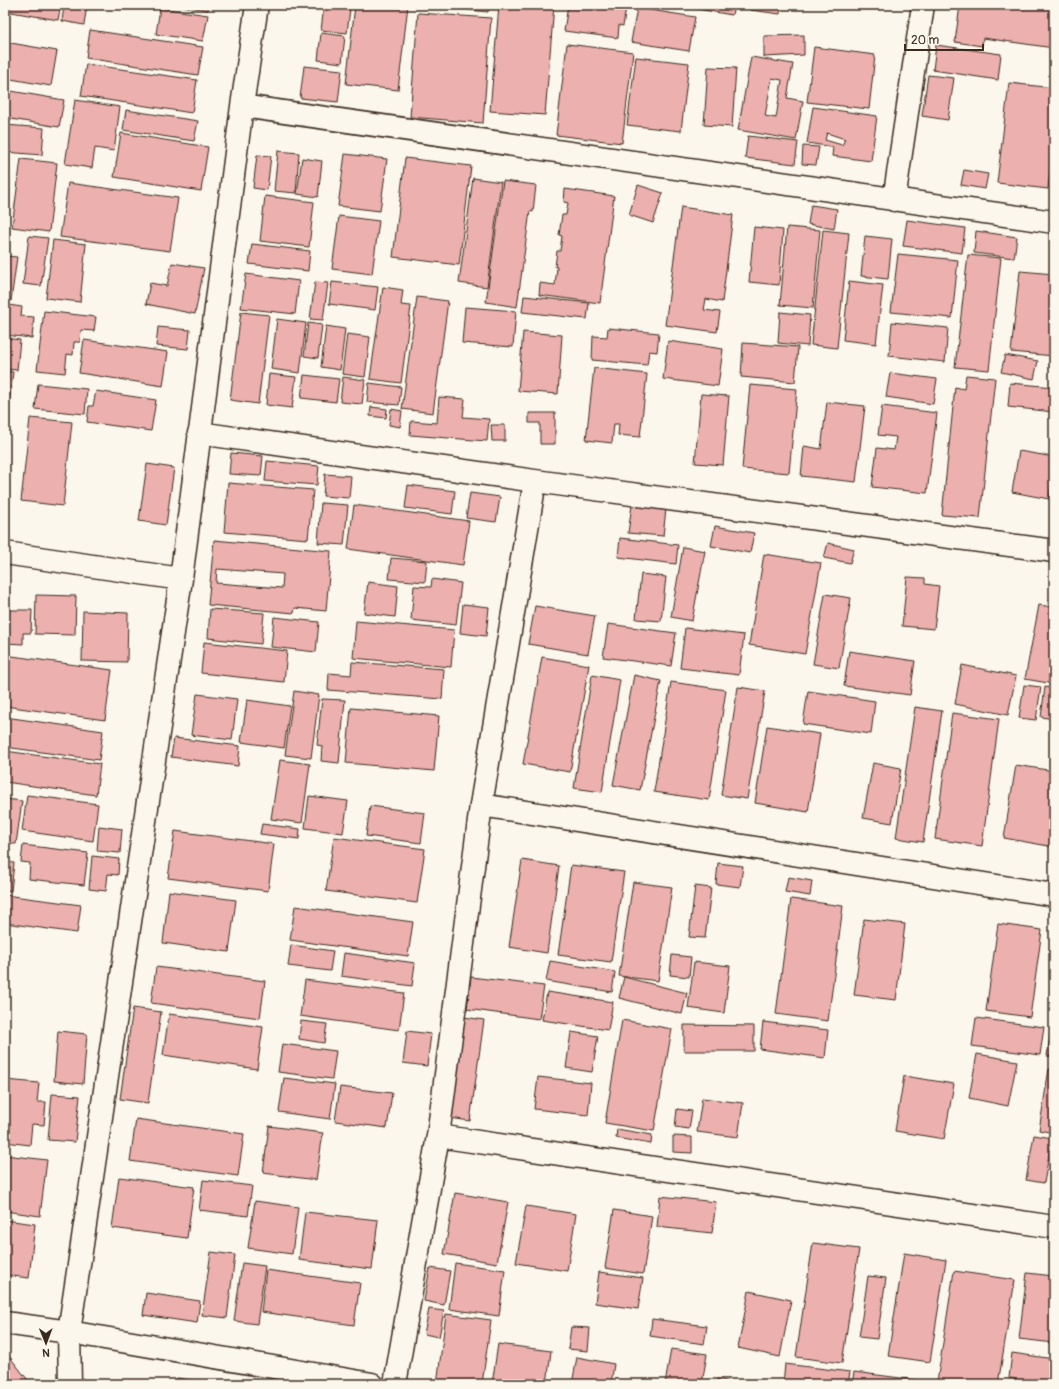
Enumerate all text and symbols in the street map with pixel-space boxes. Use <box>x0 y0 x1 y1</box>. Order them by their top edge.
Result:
scale bar <box>905 26 983 52</box>
text: 20 m <box>911 33 940 48</box>
north arrow <box>26 1323 66 1363</box>
text: N <box>42 1346 50 1359</box>

